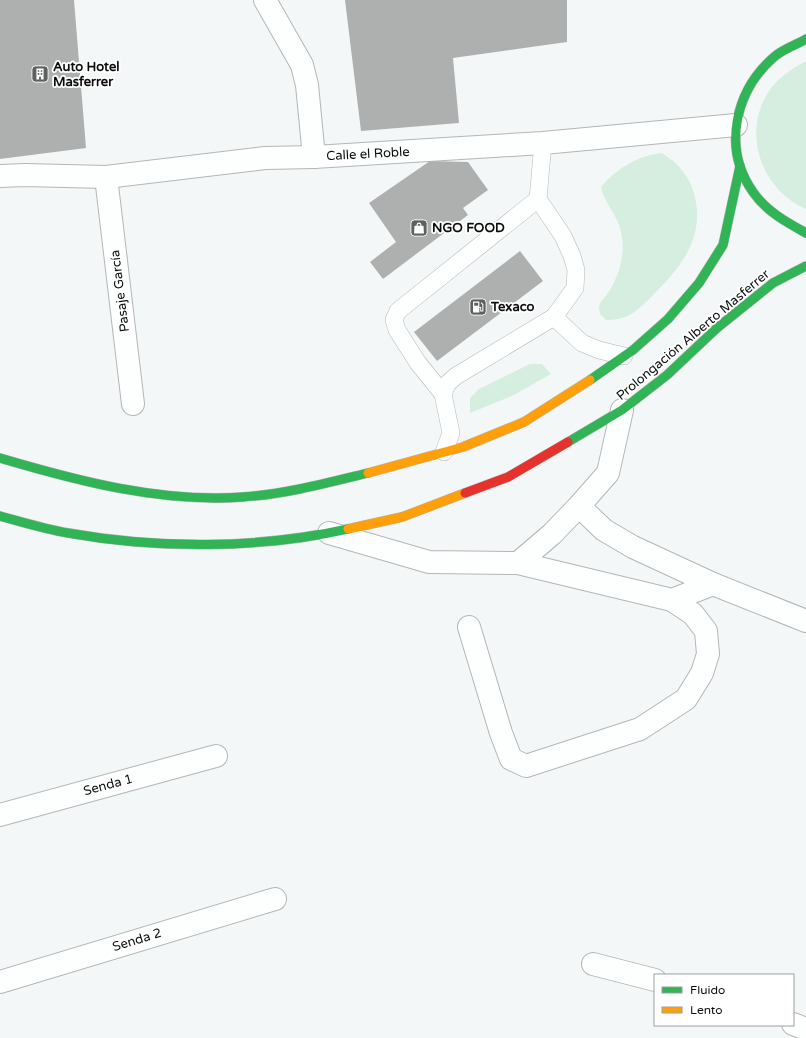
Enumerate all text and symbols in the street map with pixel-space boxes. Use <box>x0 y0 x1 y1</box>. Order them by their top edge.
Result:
place label: Auto Hotel Masferrer <box>53 59 120 90</box>
building icon: Auto Hotel Masferrer <box>30 64 50 84</box>
street label: Calle el Roble <box>326 144 410 164</box>
shop icon: NGO FOOD <box>409 218 429 238</box>
place label: NGO FOOD <box>432 220 505 236</box>
street label: Pasaje García <box>107 249 133 333</box>
street label: Prolongación Alberto Masferrer <box>613 266 773 404</box>
fuel station icon: Texaco <box>468 297 488 317</box>
place label: Texaco <box>490 299 535 315</box>
street label: Senda 1 <box>82 771 134 799</box>
street label: Senda 2 <box>111 925 163 955</box>
legend <box>654 974 794 1026</box>
text: Fluido <box>690 983 725 997</box>
text: Lento <box>690 1003 723 1017</box>

